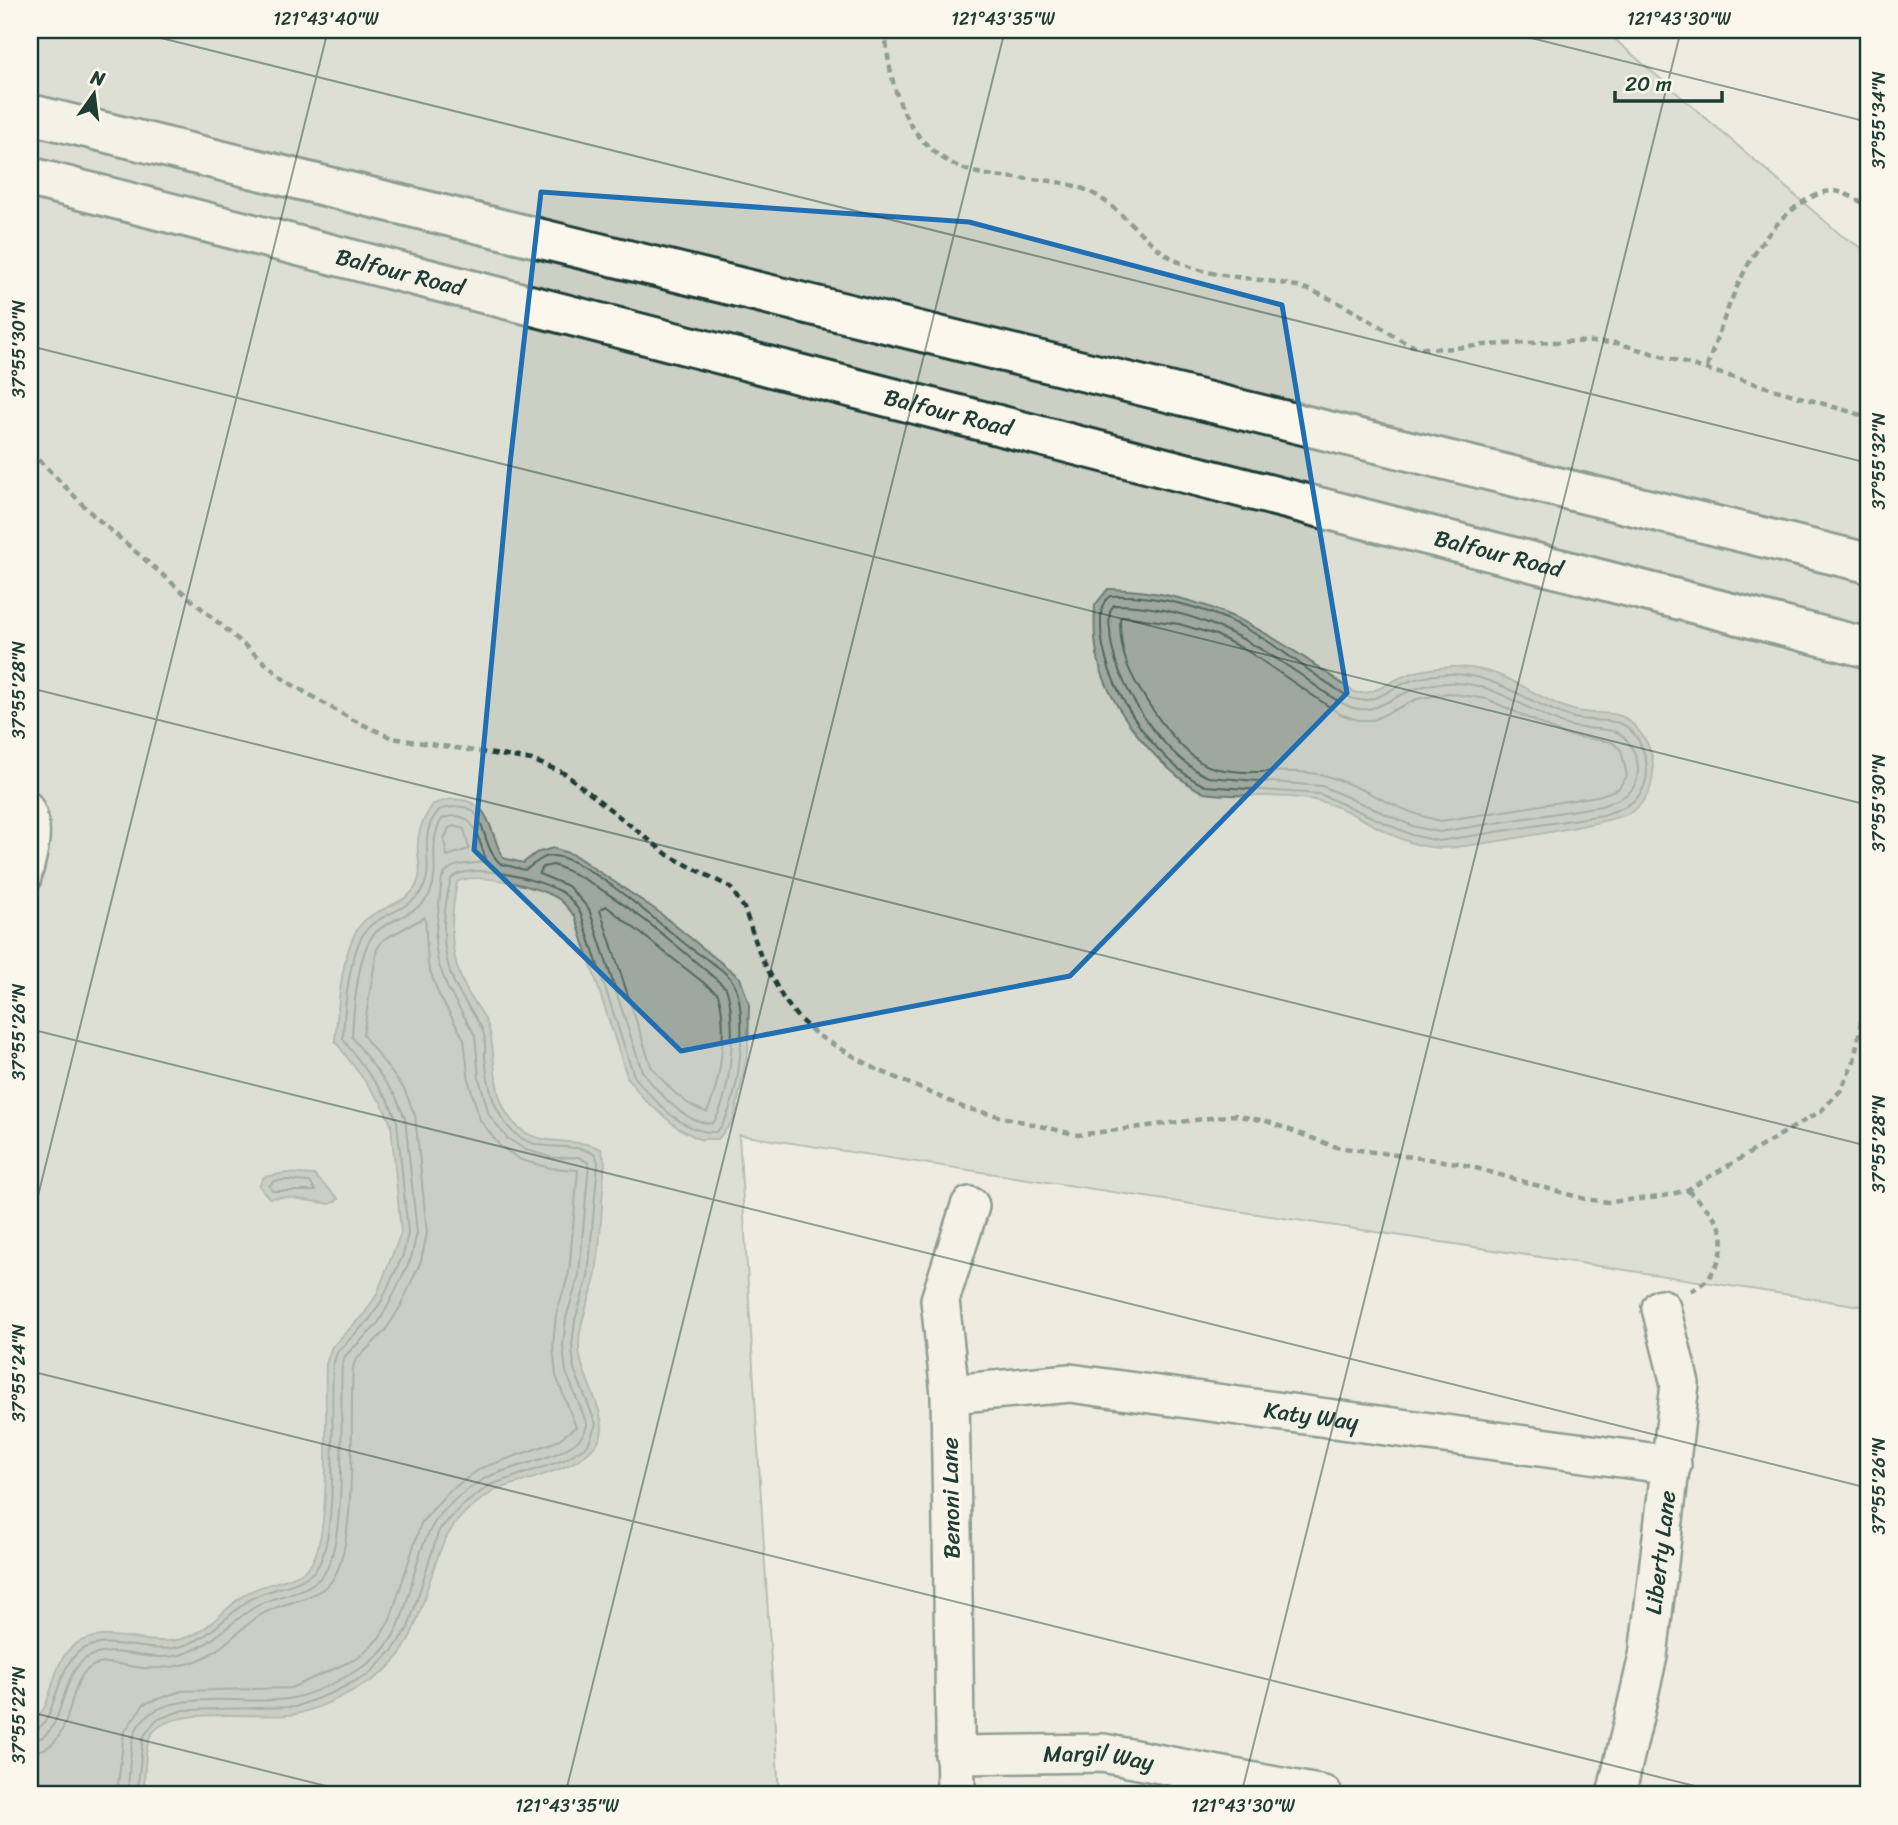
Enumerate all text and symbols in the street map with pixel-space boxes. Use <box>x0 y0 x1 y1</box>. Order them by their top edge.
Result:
text: 121°43'40"W <box>273 3 380 35</box>
text: 121°43'35"W <box>951 3 1056 35</box>
text: 121°43'30"W <box>1627 3 1732 35</box>
north arrow <box>60 60 130 130</box>
text: N <box>87 60 109 96</box>
scale bar <box>1615 60 1721 104</box>
text: 20 m <box>1625 65 1672 103</box>
text: 37°55'34"N <box>1863 71 1895 169</box>
street label: Balfour Road <box>331 236 471 308</box>
text: 37°55'30"N <box>3 300 35 398</box>
street label: Balfour Road <box>880 376 1019 449</box>
text: 37°55'32"N <box>1863 412 1895 509</box>
street label: Balfour Road <box>1430 517 1569 590</box>
text: 37°55'28"N <box>3 641 35 739</box>
text: 37°55'30"N <box>1863 754 1895 852</box>
text: 37°55'26"N <box>3 983 35 1081</box>
text: 37°55'28"N <box>1863 1095 1895 1193</box>
text: 37°55'24"N <box>3 1323 35 1422</box>
street label: Katy Way <box>1261 1389 1361 1443</box>
street label: Benoni Lane <box>929 1437 973 1559</box>
text: 37°55'26"N <box>1863 1437 1895 1535</box>
street label: Liberty Lane <box>1633 1488 1688 1617</box>
text: 37°55'22"N <box>3 1666 35 1764</box>
street label: Margil Way <box>1043 1732 1158 1783</box>
text: 121°43'35"W <box>515 1790 620 1822</box>
text: 121°43'30"W <box>1191 1790 1296 1822</box>

